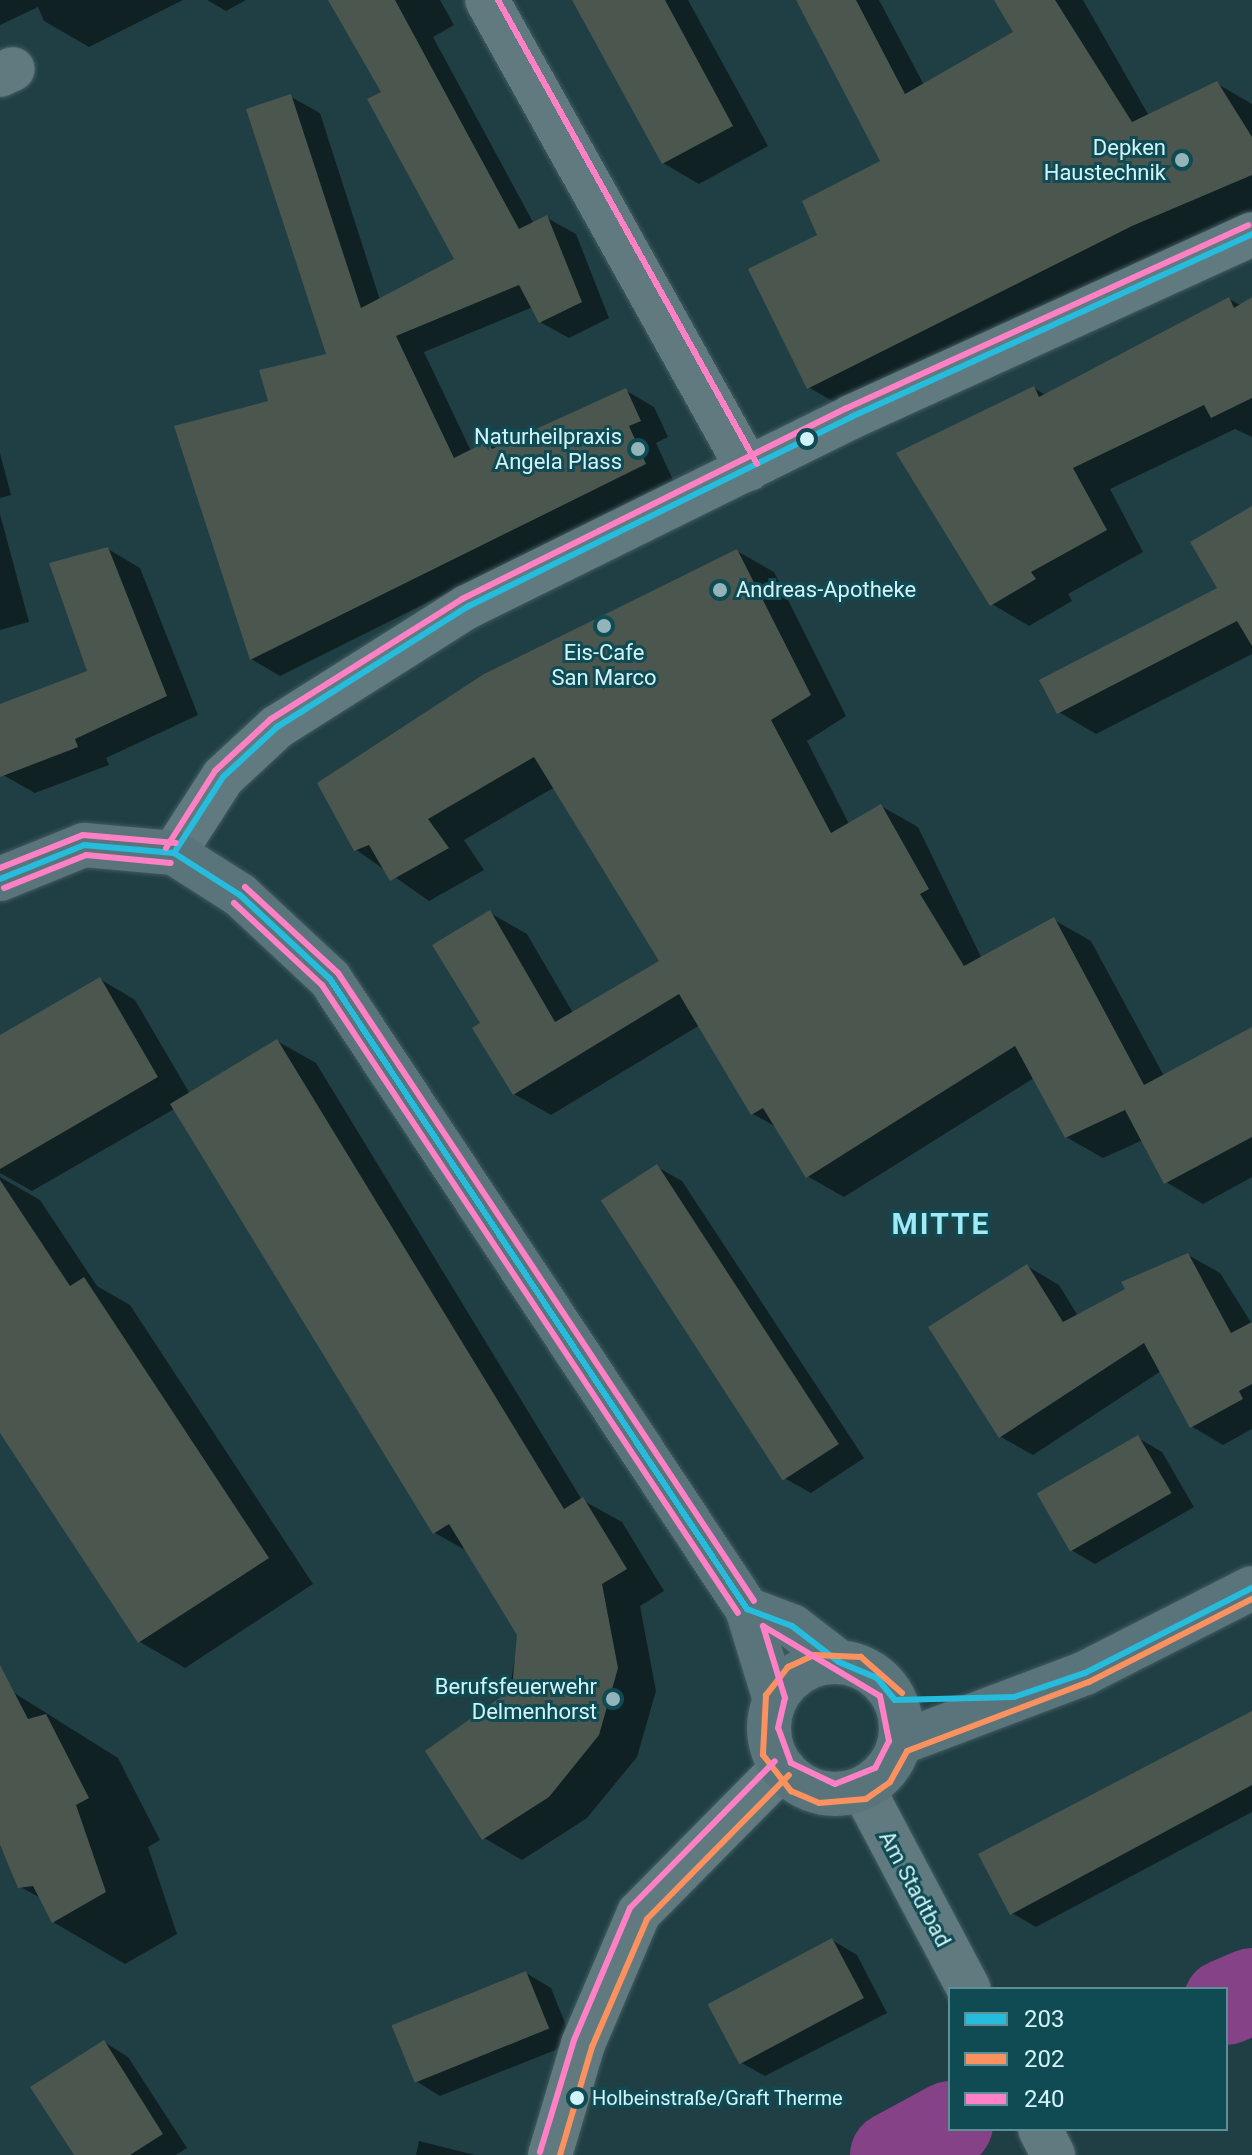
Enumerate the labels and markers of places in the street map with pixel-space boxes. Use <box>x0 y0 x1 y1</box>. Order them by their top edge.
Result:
place label: Depken Haustechnik <box>1044 134 1166 186</box>
marker: Depken Haustechnik <box>1173 151 1191 169</box>
place label: Naturheilpraxis Angela Plass <box>474 423 622 474</box>
unlabelled marker <box>799 431 815 447</box>
marker: Naturheilpraxis Angela Plass <box>629 440 647 458</box>
place label: Andreas-Apotheke <box>736 577 916 603</box>
marker: Andreas-Apotheke <box>711 581 729 599</box>
marker: Eis-Cafe San Marco <box>595 617 613 635</box>
place label: Eis-Cafe San Marco <box>551 639 657 690</box>
place label: Berufsfeuerwehr Delmenhorst <box>435 1673 597 1724</box>
marker: Berufsfeuerwehr Delmenhorst <box>604 1690 622 1708</box>
place label: Holbeinstraße/Graft Therme <box>592 2086 843 2110</box>
marker: Holbeinstraße/Graft Therme <box>569 2090 585 2106</box>

